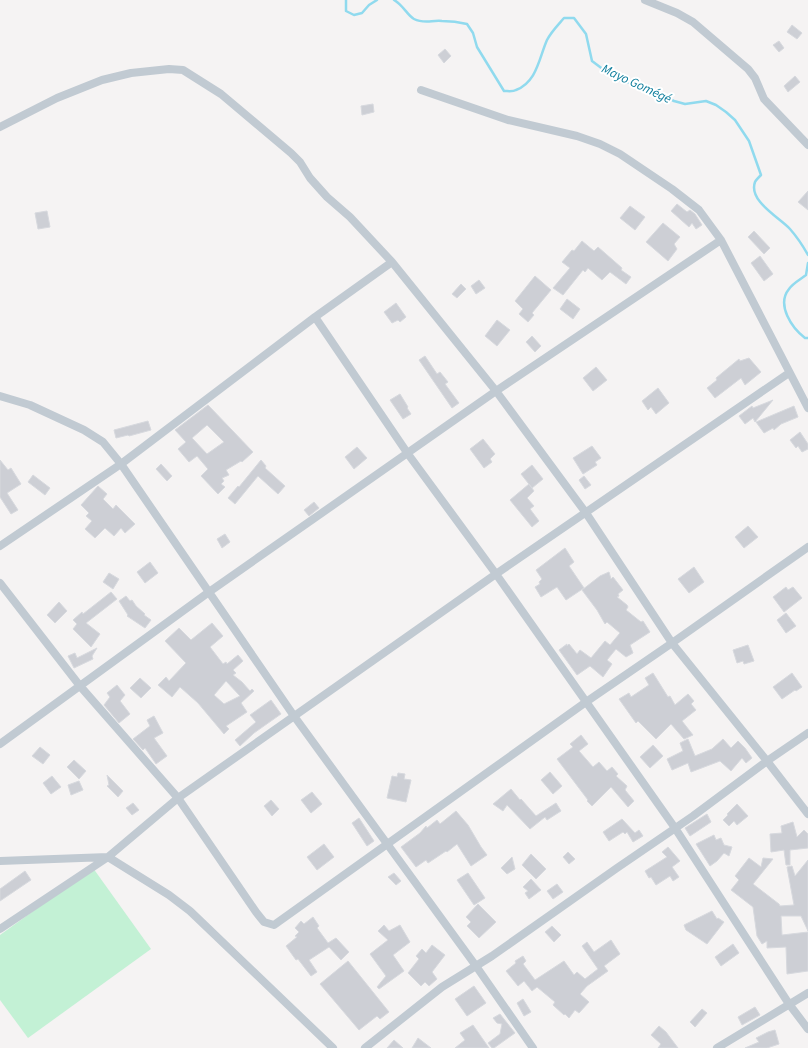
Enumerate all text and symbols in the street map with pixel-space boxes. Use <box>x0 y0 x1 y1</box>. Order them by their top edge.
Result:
water label: Mayo Gomégé <box>599 60 675 108</box>

